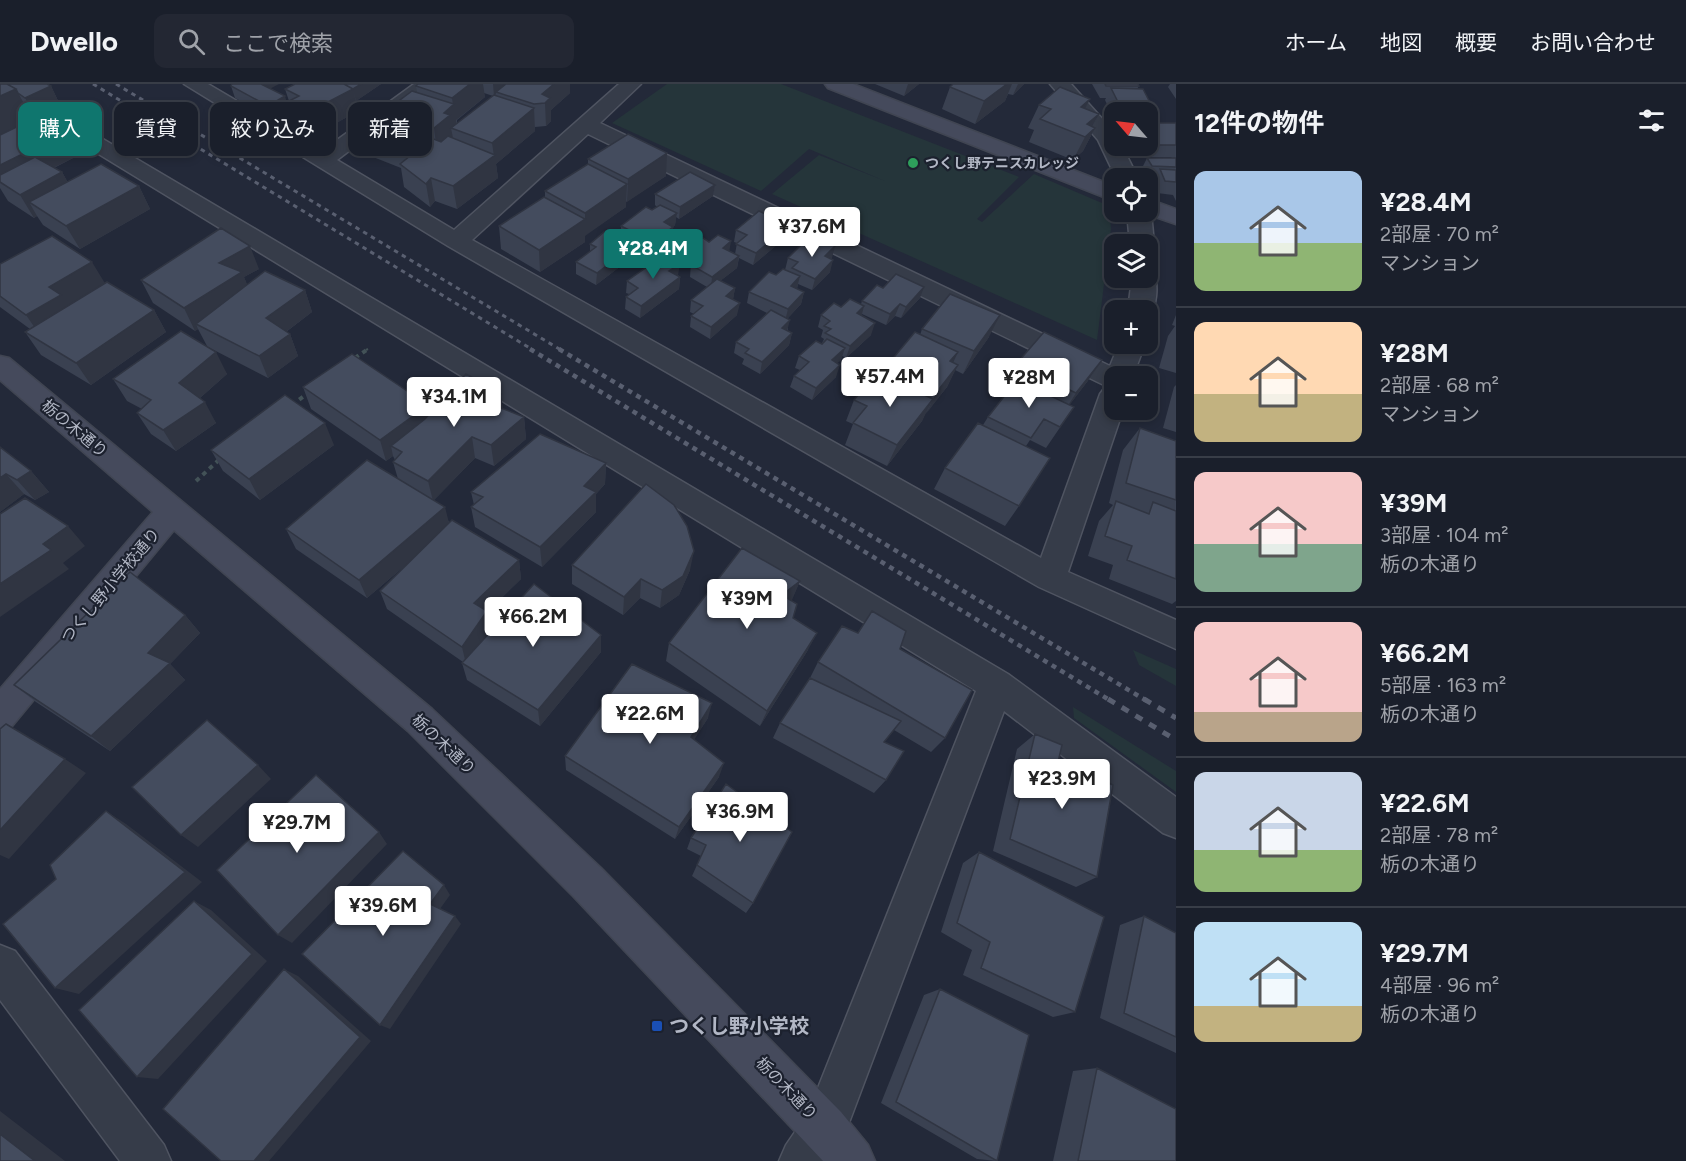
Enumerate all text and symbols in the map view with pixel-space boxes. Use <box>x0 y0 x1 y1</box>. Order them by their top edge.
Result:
search box <box>154 14 574 68</box>
text: Dwello <box>30 24 118 58</box>
icon: search <box>175 25 208 58</box>
text: ここで検索 <box>223 30 333 57</box>
text: ホーム <box>1285 30 1347 55</box>
text: 地図 <box>1380 30 1422 55</box>
text: 概要 <box>1455 30 1497 55</box>
text: お問い合わせ <box>1530 30 1656 55</box>
chip: 購入 <box>18 102 102 156</box>
chip: 賃貸 <box>114 102 198 156</box>
chip: 絞り込み <box>210 102 336 156</box>
chip: 新着 <box>348 102 432 156</box>
north arrow <box>1104 102 1158 156</box>
map controls <box>1104 102 1158 420</box>
icon: filters <box>1635 104 1668 137</box>
text: 12件の物件 <box>1194 107 1324 139</box>
place label: つくし野テニスカレッジ <box>925 155 1079 172</box>
marker: つくし野テニスカレッジ <box>906 156 920 170</box>
button: locate <box>1104 168 1158 222</box>
text: ¥28.4M <box>1380 186 1472 218</box>
icon: home <box>1242 195 1314 267</box>
pin: ¥37.6M <box>763 207 861 258</box>
text: ¥37.6M <box>778 214 846 238</box>
text: 2部屋 · 70 m² <box>1380 222 1499 246</box>
pin: ¥28.4M <box>604 229 702 280</box>
button: layers <box>1104 234 1158 288</box>
text: ¥28.4M <box>618 236 688 260</box>
text: マンション <box>1380 251 1480 275</box>
button: + <box>1104 300 1158 354</box>
text: ¥28M <box>1380 337 1449 369</box>
icon: home <box>1242 346 1314 418</box>
pin: ¥57.4M <box>841 357 939 408</box>
pin: ¥28M <box>993 358 1065 409</box>
text: ¥57.4M <box>855 364 925 388</box>
text: ¥28M <box>1003 365 1055 389</box>
button: − <box>1104 366 1158 420</box>
text: 2部屋 · 68 m² <box>1380 373 1499 397</box>
pin: ¥34.1M <box>405 377 503 428</box>
text: ¥34.1M <box>421 384 487 408</box>
street label: 栃の木通り <box>38 395 111 461</box>
text: マンション <box>1380 402 1480 426</box>
text: ¥39M <box>1380 487 1447 519</box>
icon: home <box>1242 496 1314 568</box>
text: 3部屋 · 104 m² <box>1380 523 1509 547</box>
street label: つくし野小学校通り <box>57 524 164 647</box>
text: 栃の木通り <box>1380 552 1480 576</box>
pin: ¥39M <box>711 579 783 630</box>
text: ¥39M <box>721 586 773 610</box>
pin: ¥66.2M <box>484 597 582 648</box>
text: ¥66.2M <box>499 604 567 628</box>
text: ¥66.2M <box>1380 637 1469 669</box>
icon: home <box>1242 646 1314 718</box>
text: 5部屋 · 163 m² <box>1380 673 1506 697</box>
pin: ¥22.6M <box>601 694 699 745</box>
text: ¥22.6M <box>616 701 684 725</box>
text: 栃の木通り <box>1380 702 1480 726</box>
street label: 栃の木通り <box>408 710 479 779</box>
pin: ¥23.9M <box>1013 759 1111 810</box>
text: ¥23.9M <box>1028 766 1096 790</box>
text: ¥22.6M <box>1380 787 1469 819</box>
pin: ¥36.9M <box>691 792 789 843</box>
icon: home <box>1242 796 1314 868</box>
text: ¥36.9M <box>706 799 774 823</box>
pin: ¥29.7M <box>248 803 346 854</box>
text: ¥29.7M <box>263 810 331 834</box>
text: 2部屋 · 78 m² <box>1380 823 1498 847</box>
text: 栃の木通り <box>1380 852 1480 876</box>
pin: ¥39.6M <box>334 886 432 937</box>
text: ¥39.6M <box>349 893 417 917</box>
text: ¥29.7M <box>1380 937 1469 969</box>
icon: home <box>1242 946 1314 1018</box>
text: 4部屋 · 96 m² <box>1380 973 1499 997</box>
text: 栃の木通り <box>1380 1002 1480 1026</box>
place label: つくし野小学校 <box>669 1014 809 1038</box>
marker: つくし野小学校 <box>650 1019 664 1033</box>
street label: 栃の木通り <box>752 1053 821 1124</box>

